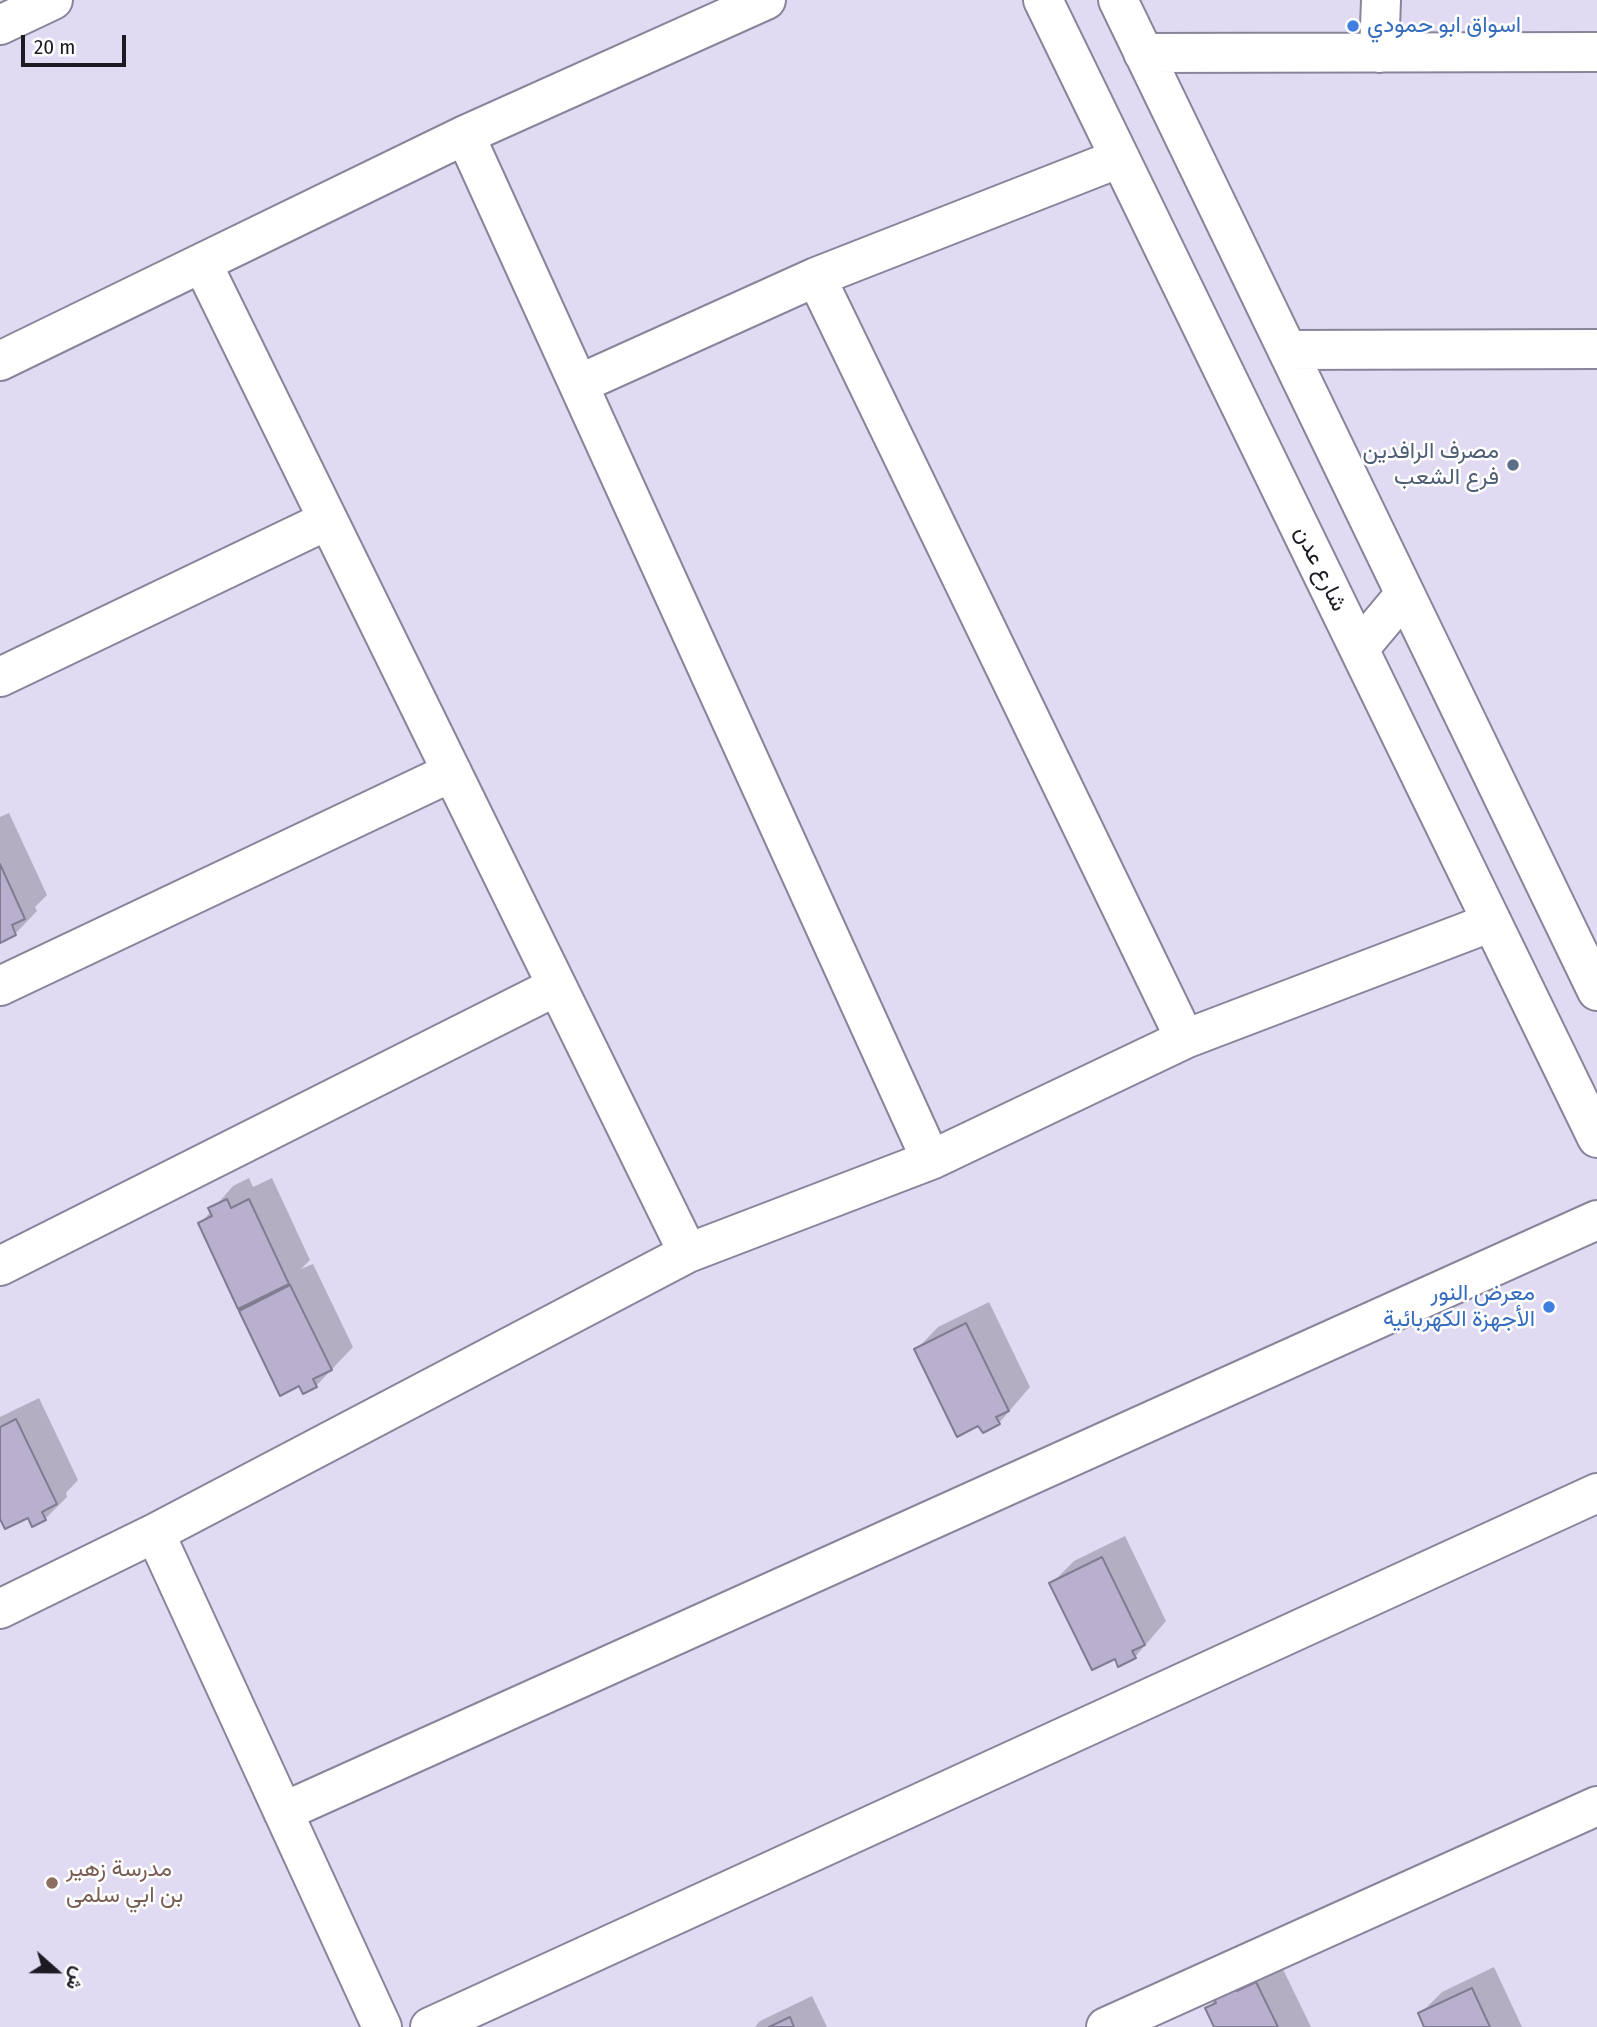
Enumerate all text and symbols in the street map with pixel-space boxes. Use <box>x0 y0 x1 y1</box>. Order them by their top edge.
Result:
place label: اسواق ابو حمودي <box>1367 12 1521 40</box>
marker: اسواق ابو حمودي <box>1345 18 1361 34</box>
scale bar <box>24 21 130 65</box>
text: 20 m <box>34 34 75 60</box>
place label: مصرف الرافدين فرع الشعب <box>1362 438 1499 492</box>
marker: مصرف الرافدين فرع الشعب <box>1505 457 1521 473</box>
street label: شارع عدن <box>1288 522 1352 616</box>
place label: معرض النور الأجهزة الكهربائية <box>1383 1280 1535 1334</box>
marker: معرض النور الأجهزة الكهربائية <box>1541 1299 1557 1315</box>
place label: مدرسة زهير بن ابي سلمى <box>66 1856 183 1910</box>
marker: مدرسة زهير بن ابي سلمى <box>44 1875 60 1891</box>
north arrow <box>21 1936 91 2006</box>
text: ش <box>61 1964 91 1993</box>

